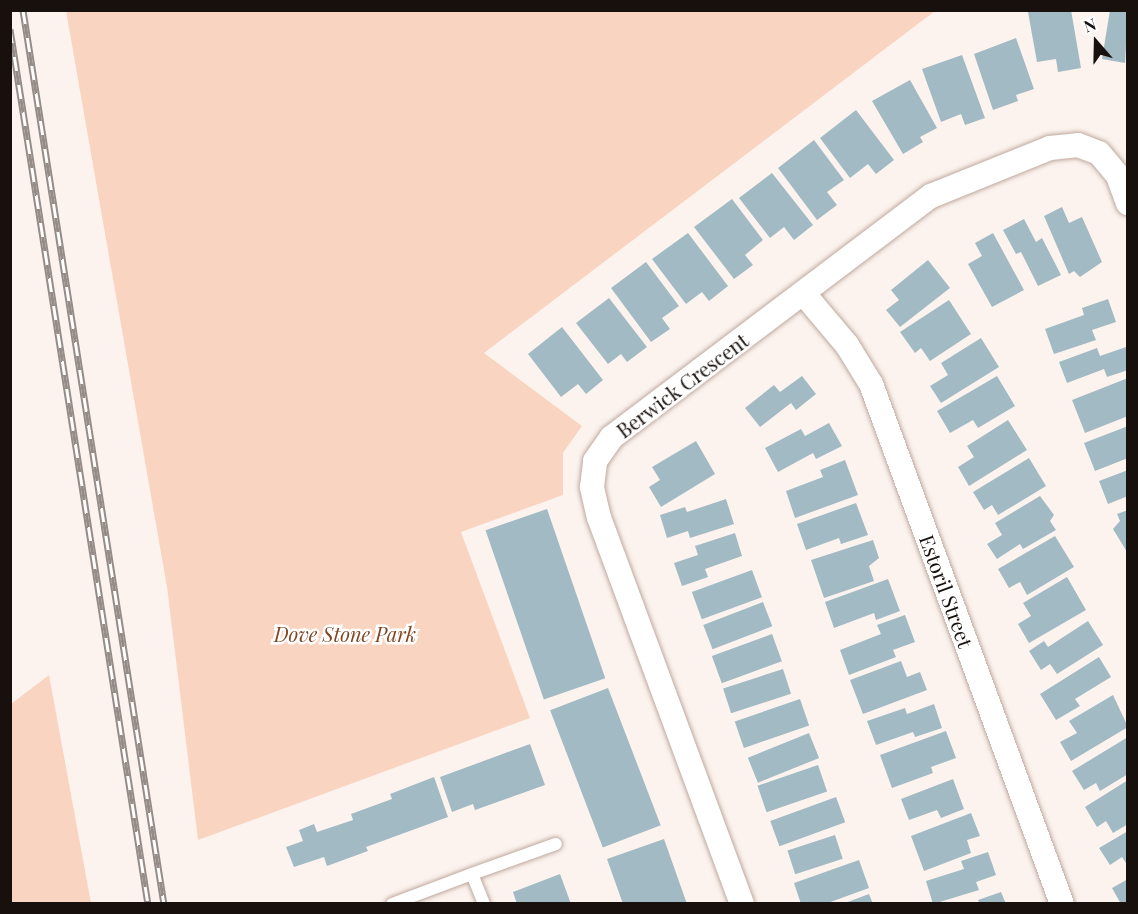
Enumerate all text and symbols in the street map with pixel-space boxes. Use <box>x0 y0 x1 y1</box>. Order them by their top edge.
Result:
north arrow <box>1066 12 1126 72</box>
text: N <box>1081 13 1099 36</box>
street label: Berwick Crescent <box>611 328 753 442</box>
street label: Estoril Street <box>915 531 979 651</box>
park label: Dove Stone Park <box>274 621 416 645</box>

